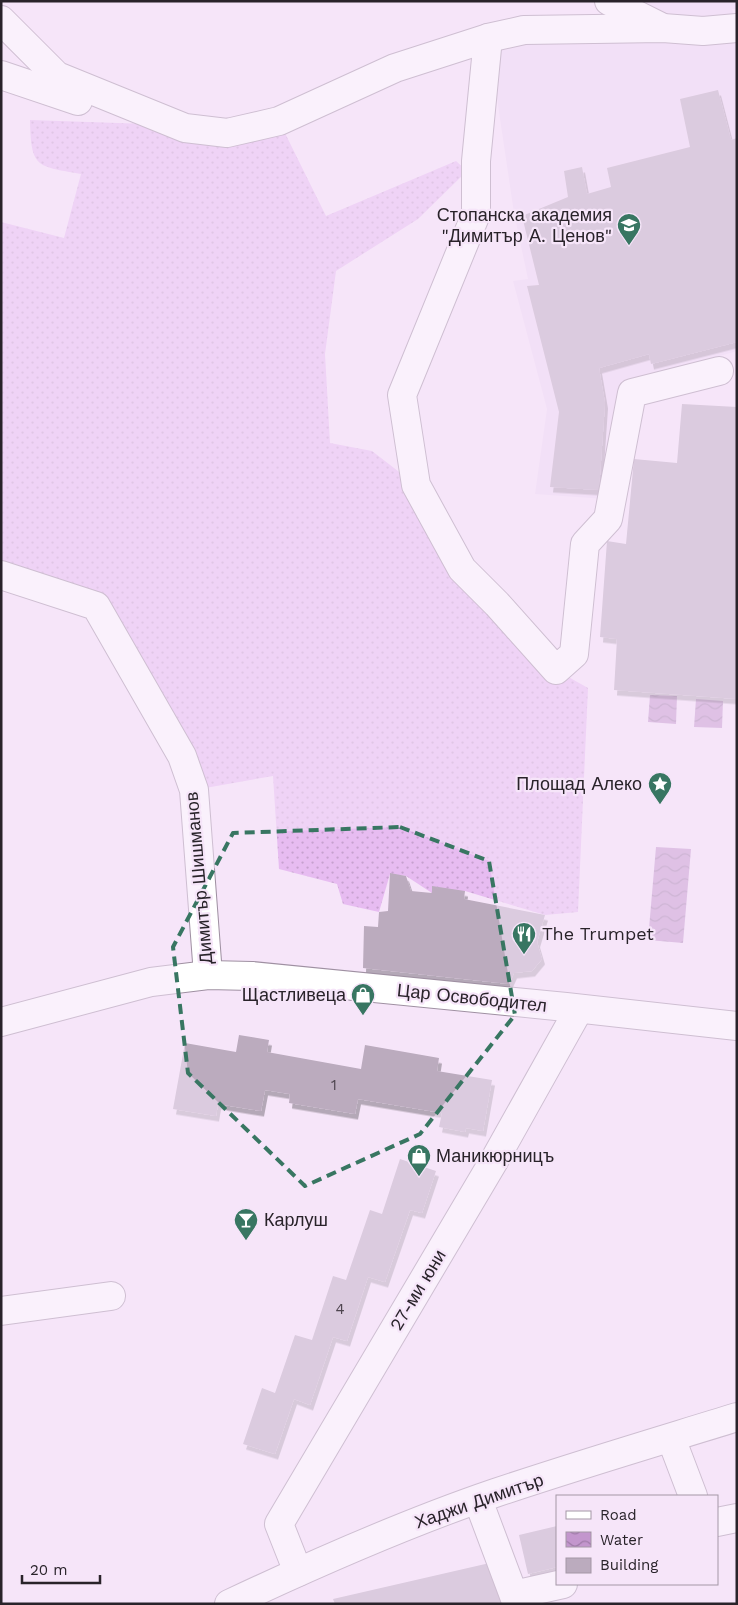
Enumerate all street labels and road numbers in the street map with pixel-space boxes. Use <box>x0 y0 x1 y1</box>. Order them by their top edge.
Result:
street label: Димитър Шишманов <box>180 791 217 965</box>
street label: Цар Освободител <box>396 979 548 1016</box>
street label: 27-ми юни <box>385 1246 450 1334</box>
street label: Хаджи Димитър <box>412 1469 546 1532</box>

